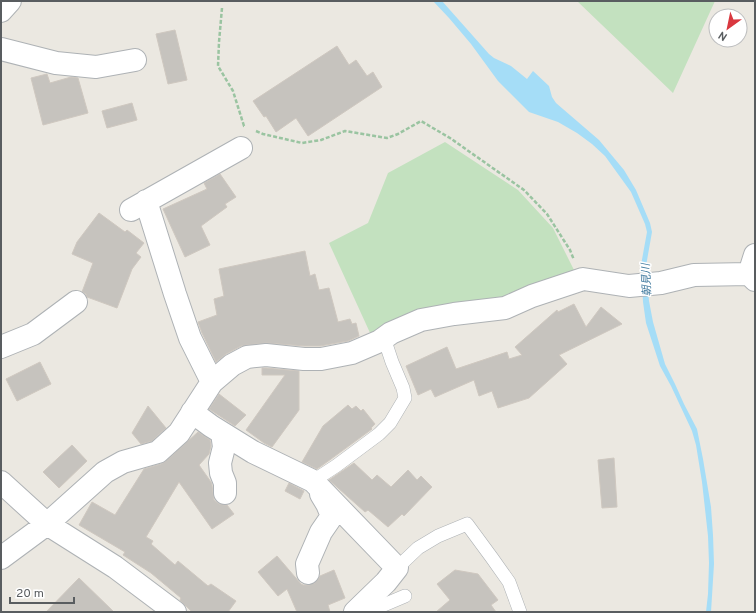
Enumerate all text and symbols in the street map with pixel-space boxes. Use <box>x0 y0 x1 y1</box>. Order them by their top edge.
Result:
north arrow <box>708 8 748 48</box>
text: N <box>716 28 730 44</box>
water label: 朝見川 <box>639 262 655 297</box>
scale bar <box>10 579 74 605</box>
text: 20 m <box>16 586 44 602</box>

